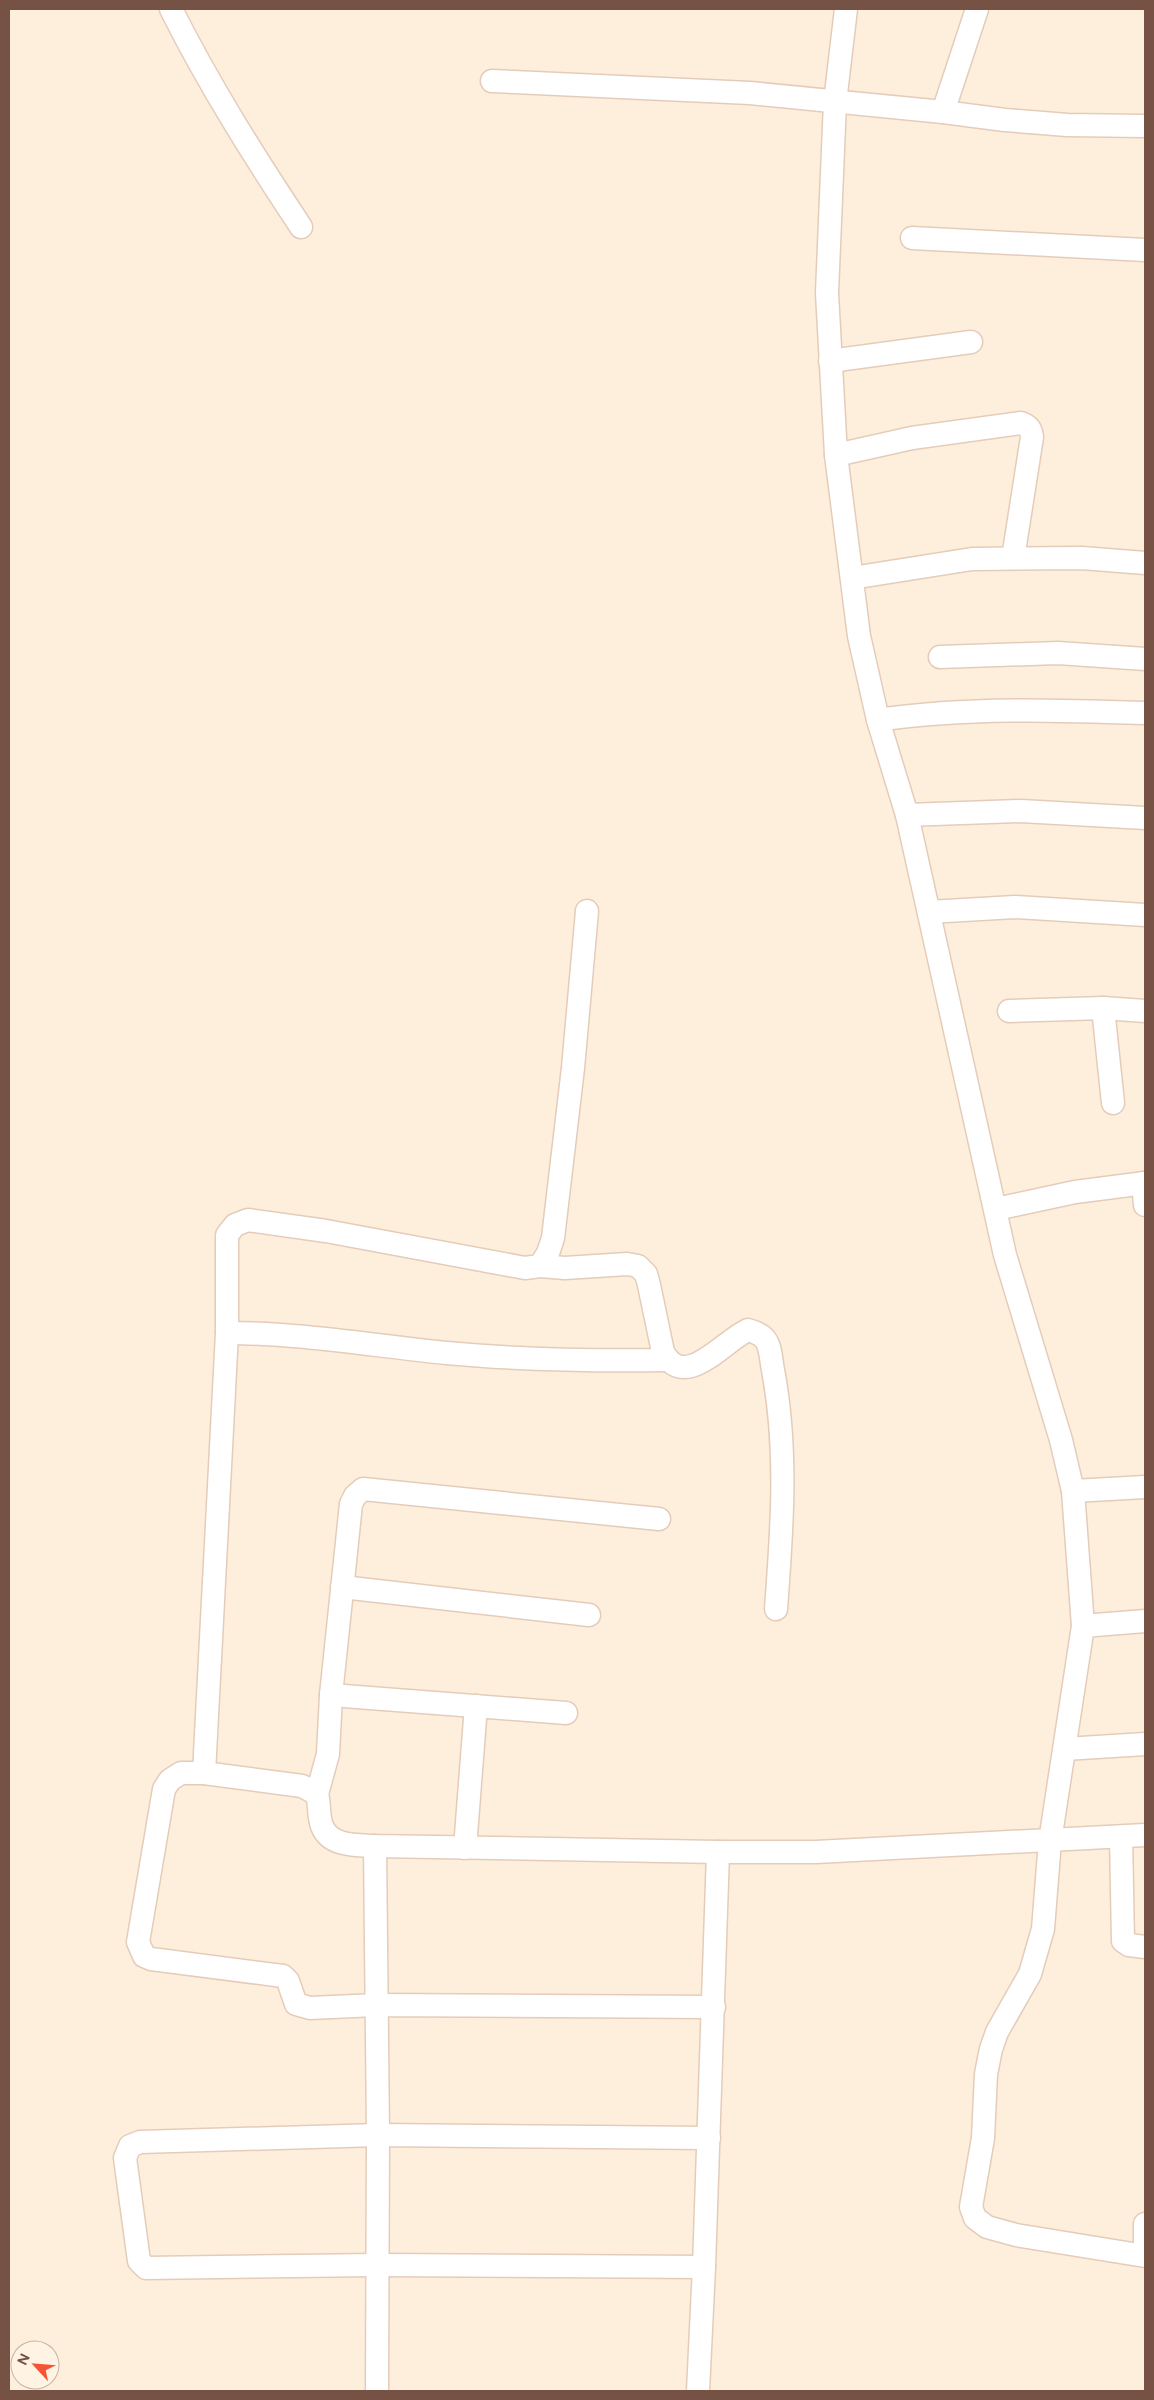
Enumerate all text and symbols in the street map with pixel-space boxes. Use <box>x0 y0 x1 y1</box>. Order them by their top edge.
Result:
north arrow <box>10 2340 60 2390</box>
text: N <box>14 2351 34 2368</box>

